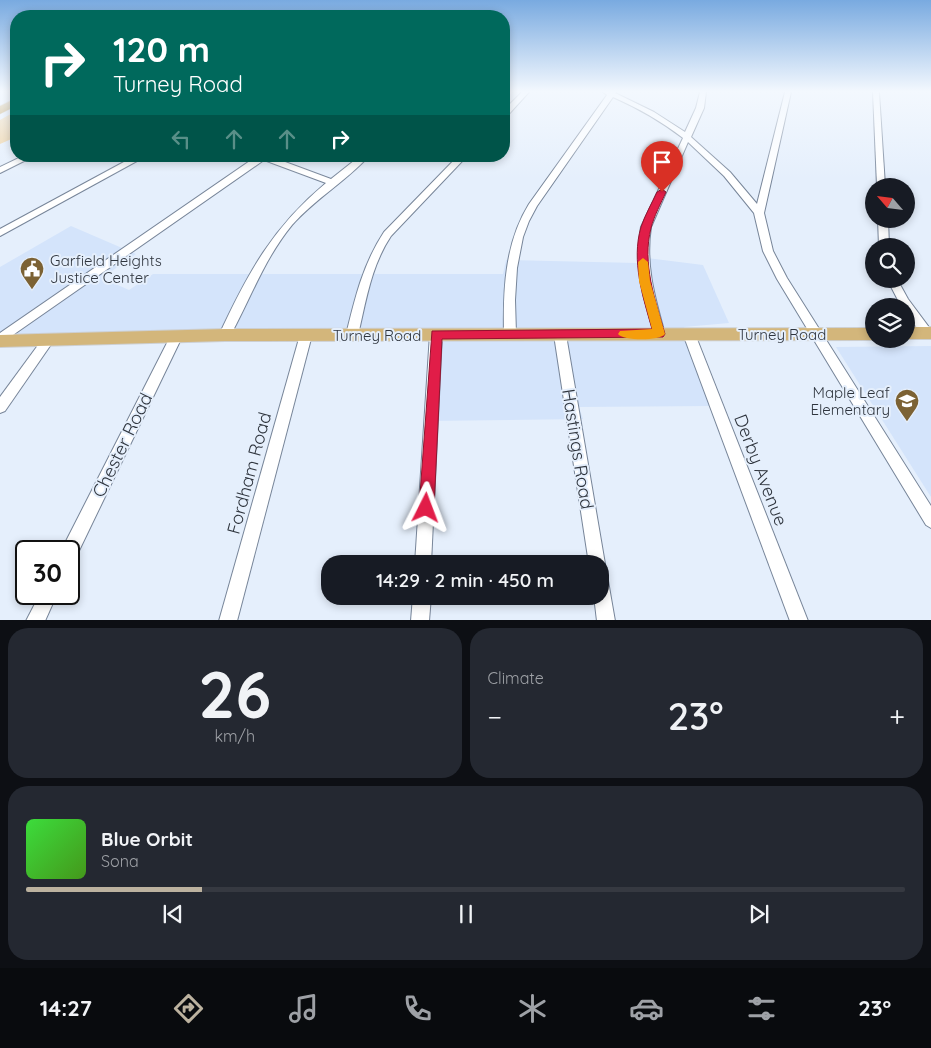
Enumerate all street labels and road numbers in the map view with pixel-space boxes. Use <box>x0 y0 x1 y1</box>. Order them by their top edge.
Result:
street label: Turney Road <box>738 325 826 344</box>
street label: Turney Road <box>333 326 421 345</box>
street label: Hastings Road <box>557 387 599 511</box>
street label: Chester Road <box>87 389 157 501</box>
street label: Fordham Road <box>222 409 276 537</box>
street label: Derby Avenue <box>729 411 793 529</box>

